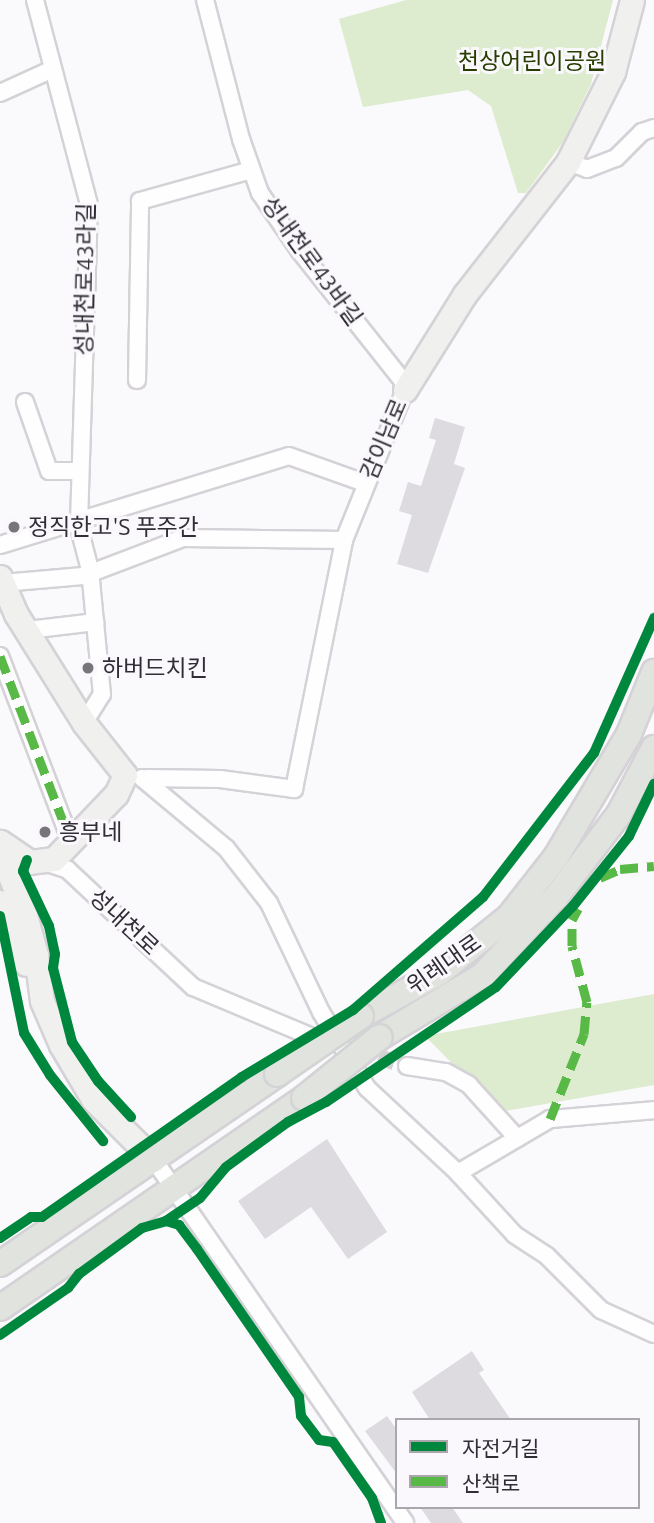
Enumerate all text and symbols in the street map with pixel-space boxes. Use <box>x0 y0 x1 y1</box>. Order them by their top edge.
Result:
park label: 천상어린이공원 <box>458 47 606 75</box>
street label: 성내천로43바길 <box>256 191 368 331</box>
street label: 성내천로43라길 <box>70 202 100 356</box>
street label: 감이남로 <box>355 395 413 483</box>
place label: 정직한고'S 푸주간 <box>28 513 199 541</box>
marker: 정직한고'S 푸주간 <box>6 519 22 535</box>
place label: 하버드치킨 <box>102 654 208 682</box>
marker: 하버드치킨 <box>80 660 96 676</box>
place label: 흥부네 <box>59 818 122 846</box>
marker: 흥부네 <box>37 824 53 840</box>
street label: 성내천로 <box>84 883 164 961</box>
street label: 위례대로 <box>401 928 487 1000</box>
legend <box>395 1418 640 1509</box>
text: 자전거길 <box>462 1436 539 1460</box>
text: 산책로 <box>462 1471 520 1495</box>

